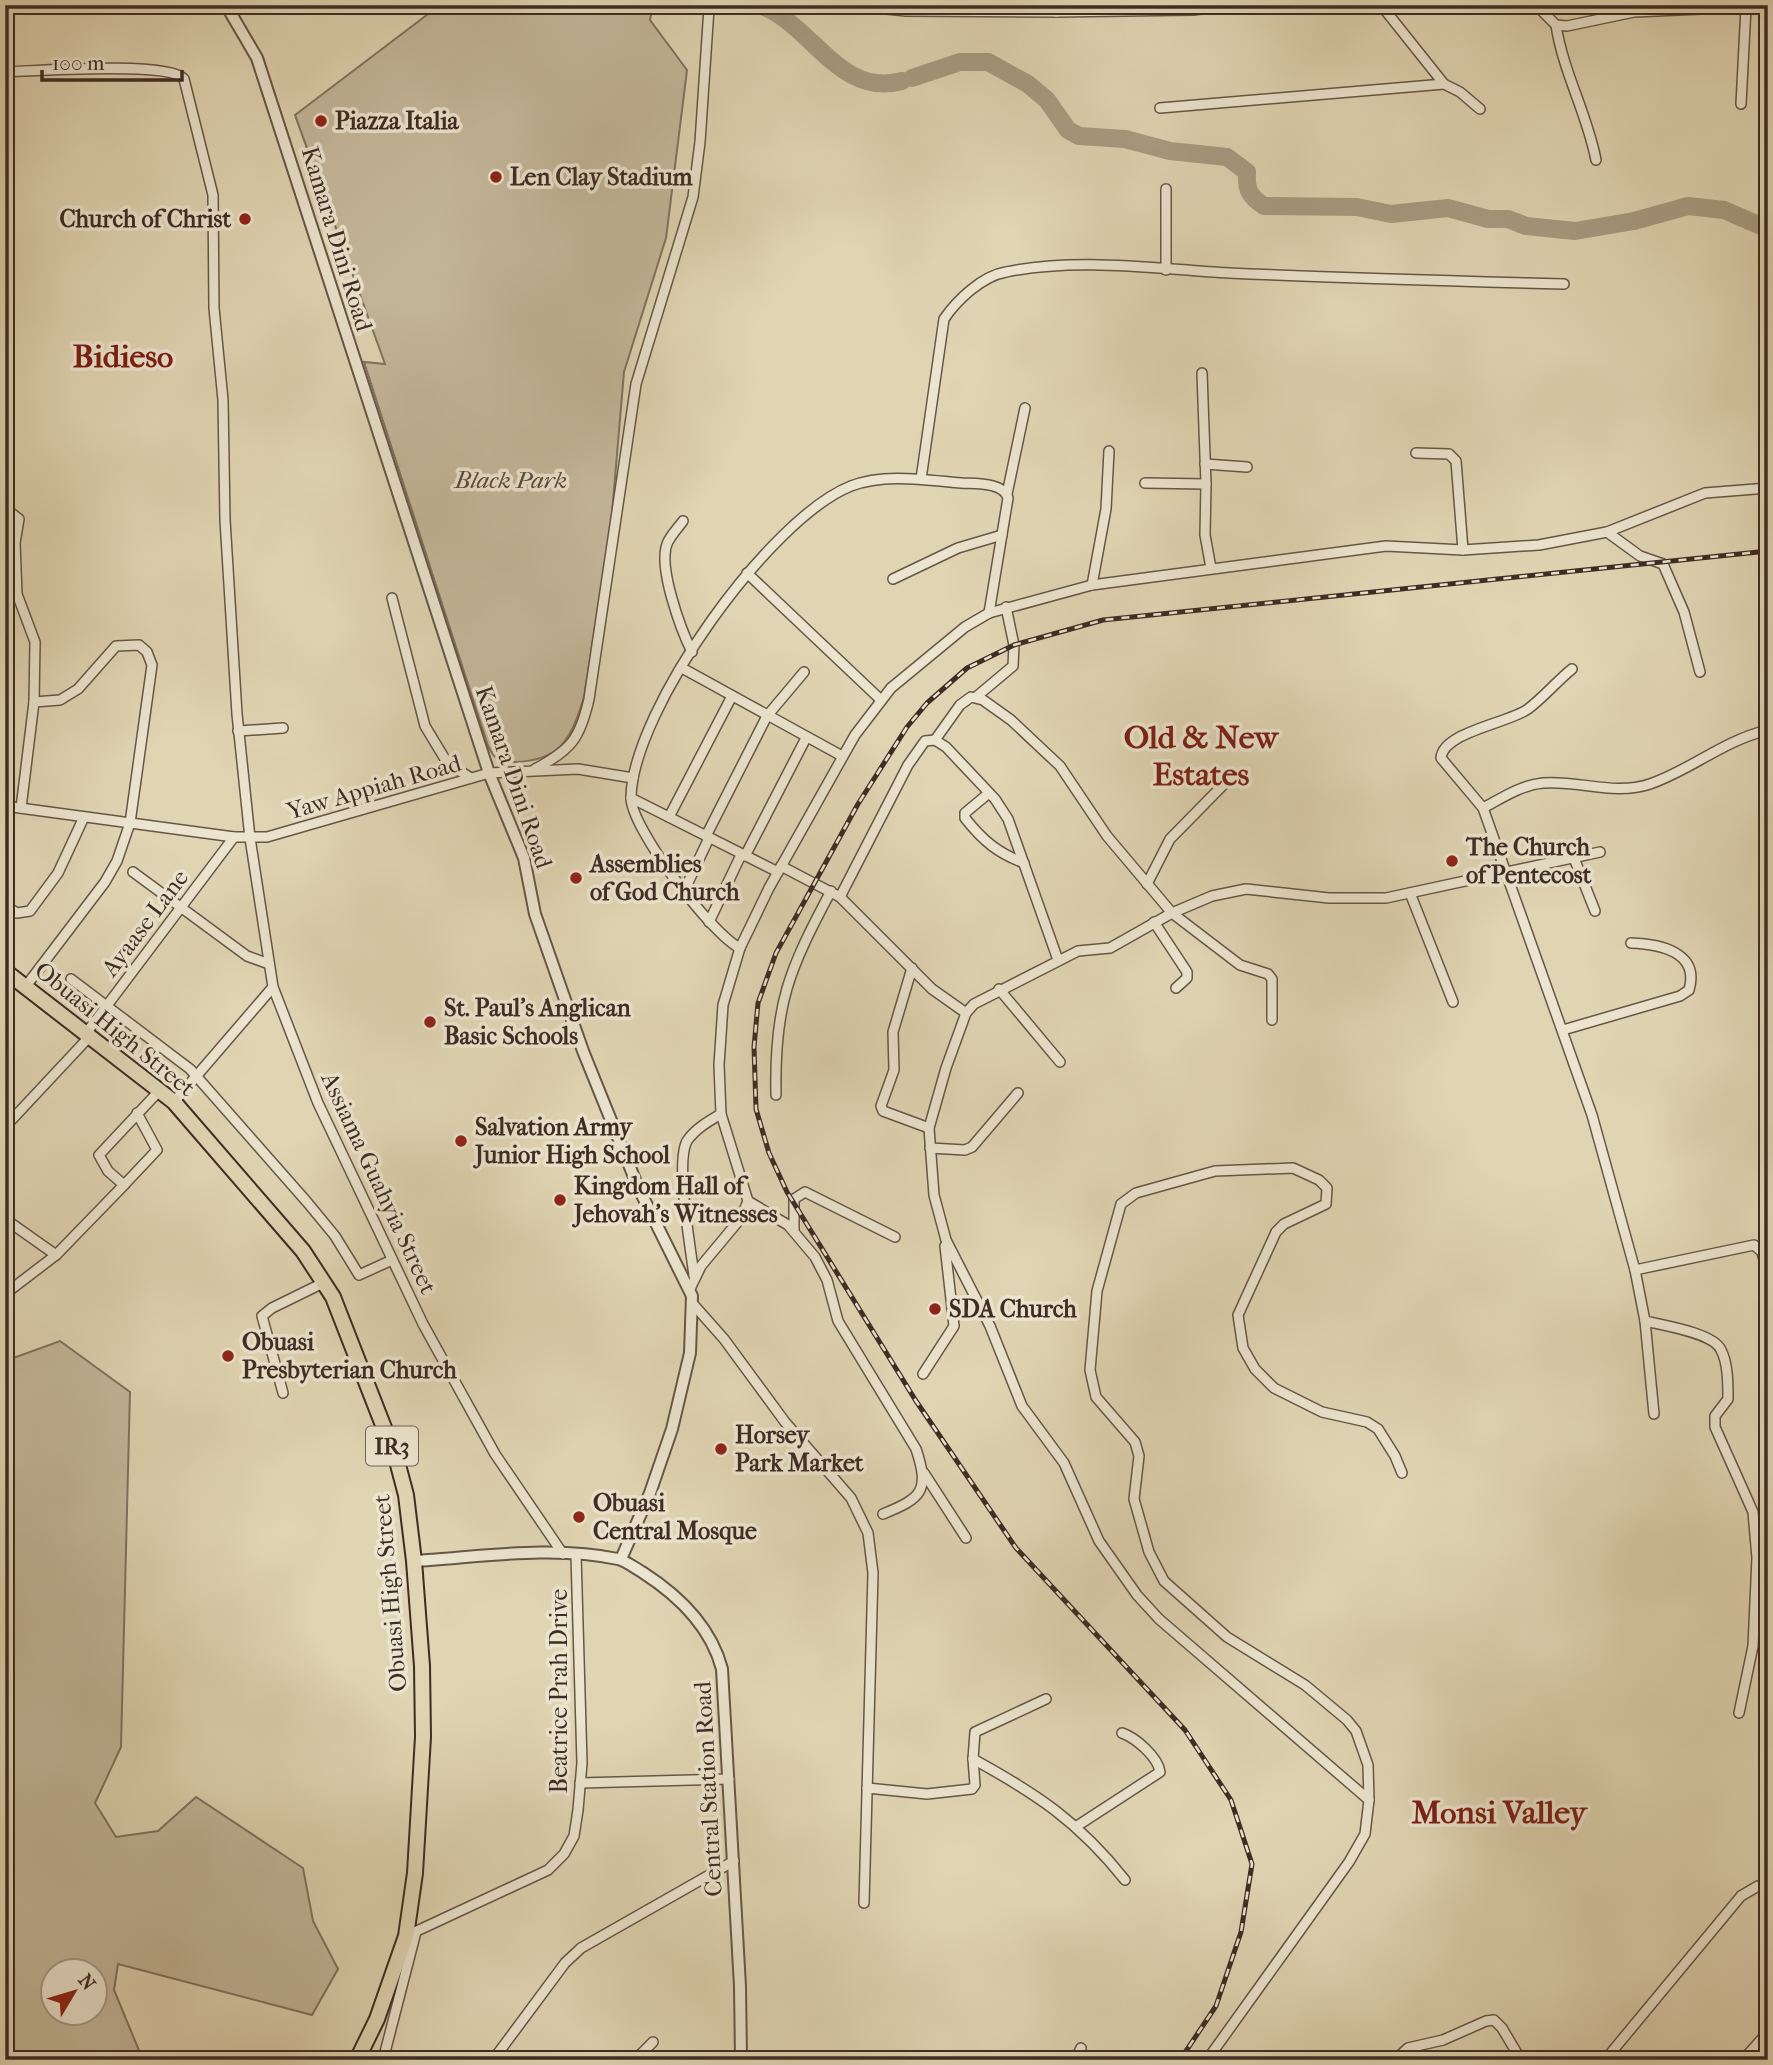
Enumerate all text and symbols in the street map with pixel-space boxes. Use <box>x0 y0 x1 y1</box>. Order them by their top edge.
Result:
scale bar <box>42 38 182 82</box>
text: 100 m <box>52 51 105 75</box>
place label: Piazza Italia <box>335 107 460 135</box>
marker: Piazza Italia <box>313 113 329 129</box>
street label: Kamara Dini Road <box>296 143 379 335</box>
place label: Len Clay Stadium <box>510 163 694 191</box>
marker: Len Clay Stadium <box>488 169 504 185</box>
place label: Church of Christ <box>59 205 231 233</box>
marker: Church of Christ <box>237 211 253 227</box>
district label: Bidieso <box>73 338 173 375</box>
park label: Black Park <box>453 466 567 494</box>
street label: Kamara Dini Road <box>470 682 559 873</box>
district label: Old & New Estates <box>1124 719 1279 793</box>
street label: Yaw Appiah Road <box>283 749 465 826</box>
place label: The Church of Pentecost <box>1465 833 1592 889</box>
place label: Assemblies of God Church <box>588 850 740 906</box>
marker: The Church of Pentecost <box>1444 853 1460 869</box>
street label: Ayaase Lane <box>95 864 194 983</box>
marker: Assemblies of God Church <box>568 870 584 886</box>
street label: Obuasi High Street <box>29 956 201 1102</box>
place label: St. Paul's Anglican Basic Schools <box>444 994 632 1050</box>
marker: St. Paul's Anglican Basic Schools <box>422 1014 438 1030</box>
street label: Assiama Guahyia Street <box>315 1067 443 1299</box>
place label: Salvation Army Junior High School <box>473 1113 670 1169</box>
marker: Salvation Army Junior High School <box>453 1133 469 1149</box>
place label: Kingdom Hall of Jehovah's Witnesses <box>572 1172 778 1228</box>
marker: Kingdom Hall of Jehovah's Witnesses <box>552 1192 568 1208</box>
place label: SDA Church <box>949 1295 1077 1323</box>
marker: SDA Church <box>927 1301 943 1317</box>
place label: Obuasi Presbyterian Church <box>242 1328 457 1384</box>
marker: Obuasi Presbyterian Church <box>220 1348 236 1364</box>
place label: Horsey Park Market <box>735 1421 864 1477</box>
road number: IR3 <box>366 1427 418 1466</box>
marker: Horsey Park Market <box>713 1441 729 1457</box>
place label: Obuasi Central Mosque <box>593 1489 757 1545</box>
street label: Obuasi High Street <box>367 1493 413 1693</box>
marker: Obuasi Central Mosque <box>571 1509 587 1525</box>
street label: Beatrice Prah Drive <box>545 1588 573 1793</box>
street label: Central Station Road <box>688 1680 728 1897</box>
district label: Monsi Valley <box>1411 1794 1589 1831</box>
north arrow <box>38 1956 108 2026</box>
text: N <box>74 1970 100 1995</box>

